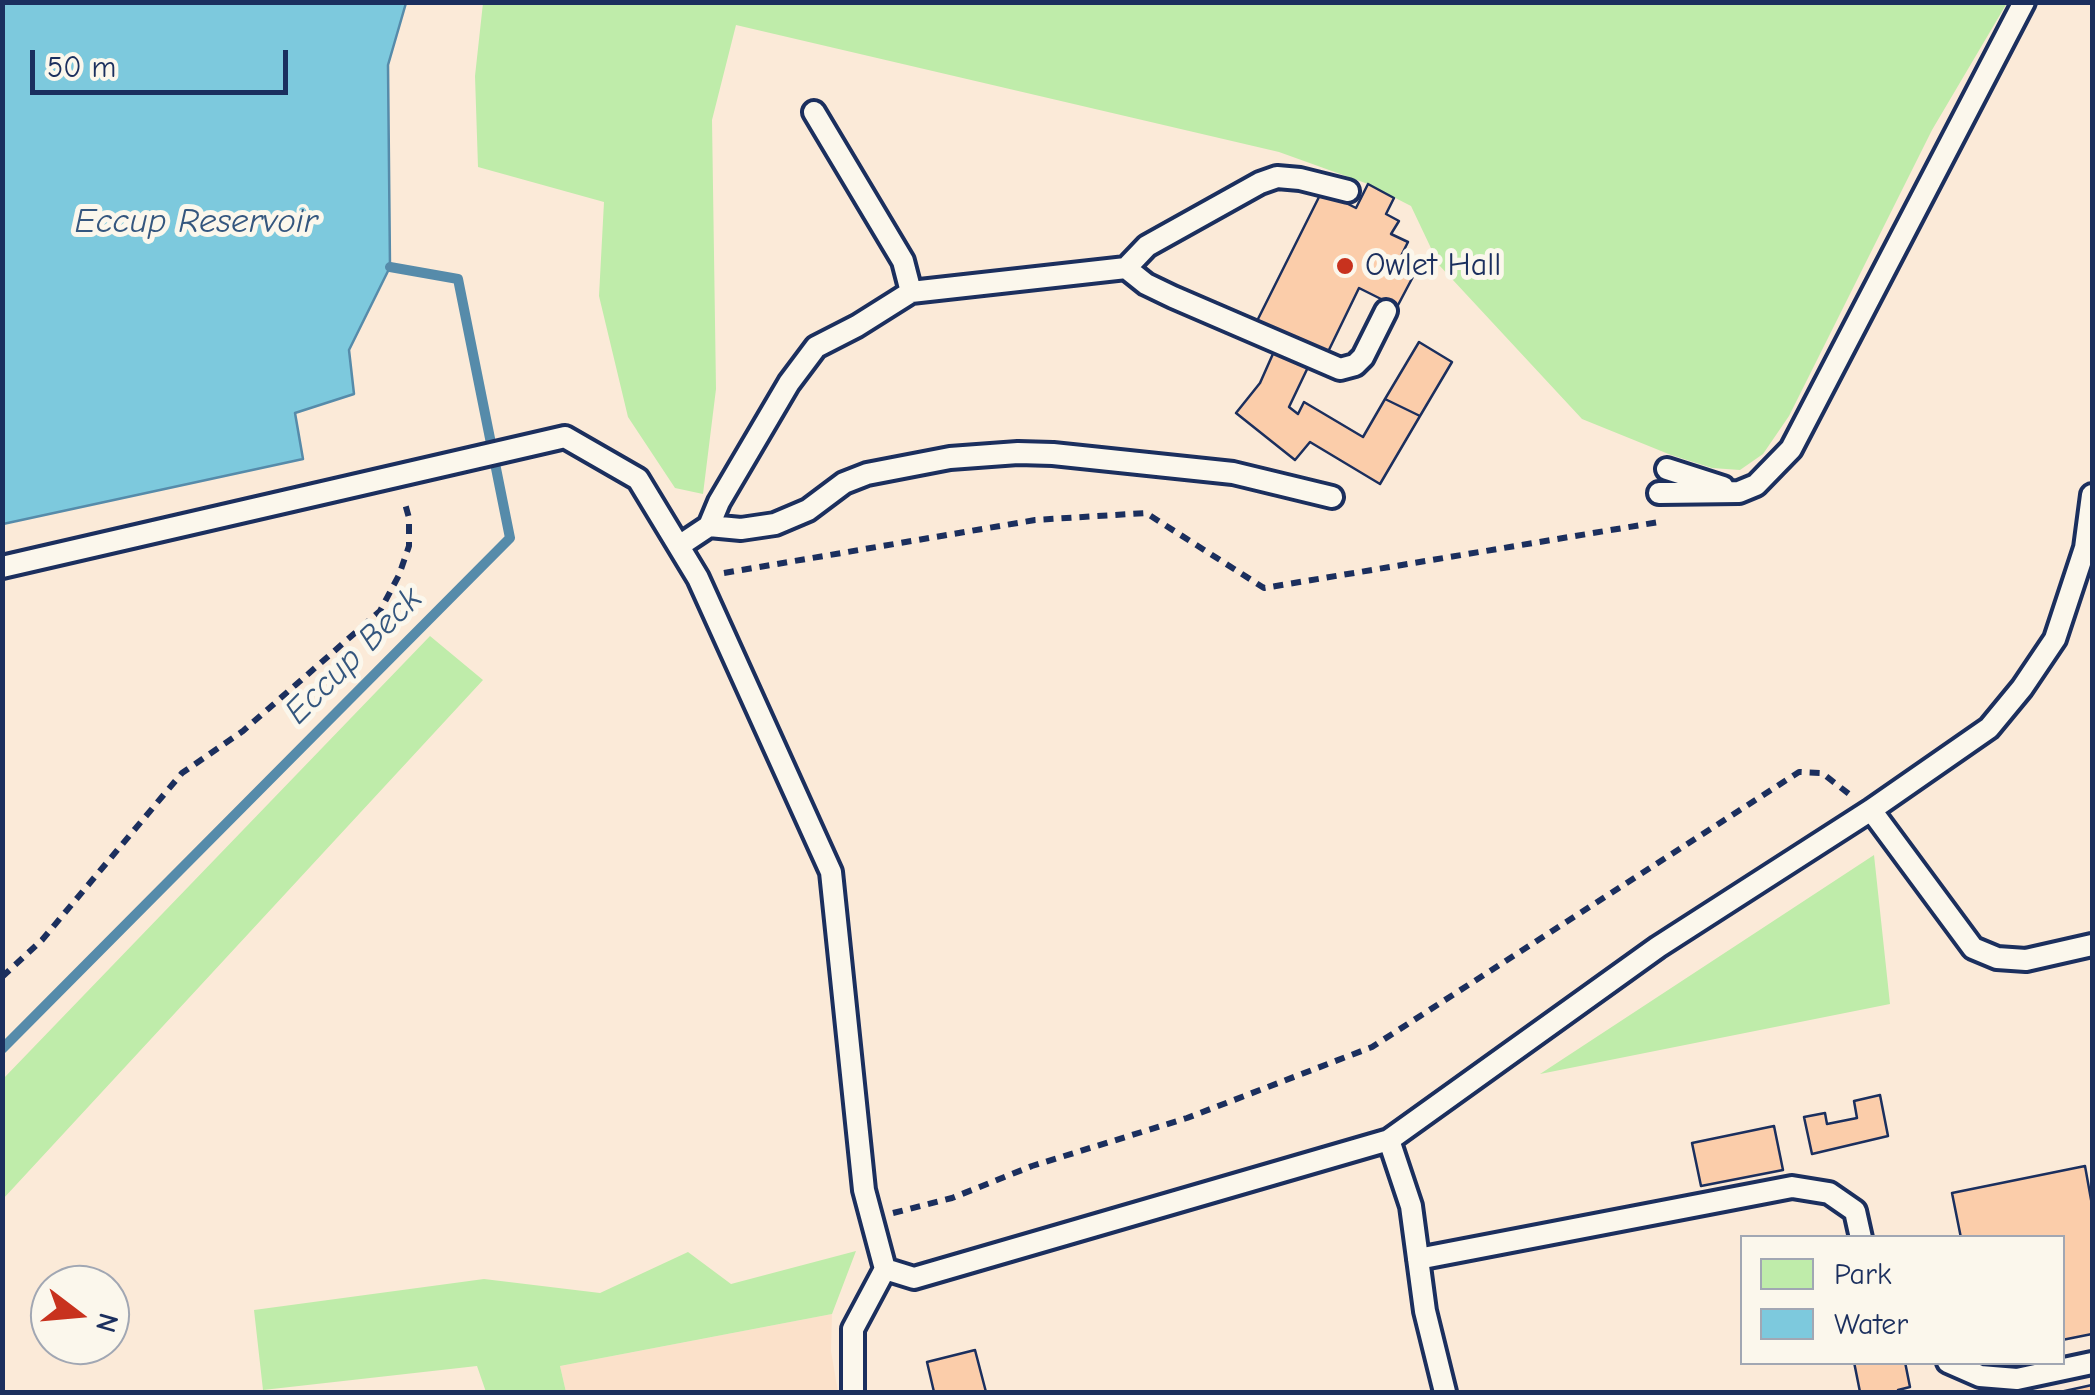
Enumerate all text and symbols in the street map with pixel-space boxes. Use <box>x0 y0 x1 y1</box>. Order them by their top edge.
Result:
scale bar <box>35 30 292 92</box>
text: 50 m <box>47 50 116 85</box>
water label: Eccup Reservoir <box>74 201 318 243</box>
place label: Owlet Hall <box>1365 247 1501 285</box>
marker: Owlet Hall <box>1334 255 1356 277</box>
water label: Eccup Beck <box>277 579 431 733</box>
legend <box>1740 1235 2065 1365</box>
text: Park <box>1834 1257 1891 1292</box>
north arrow <box>30 1265 130 1365</box>
text: Water <box>1834 1307 1908 1342</box>
text: N <box>89 1310 125 1336</box>

